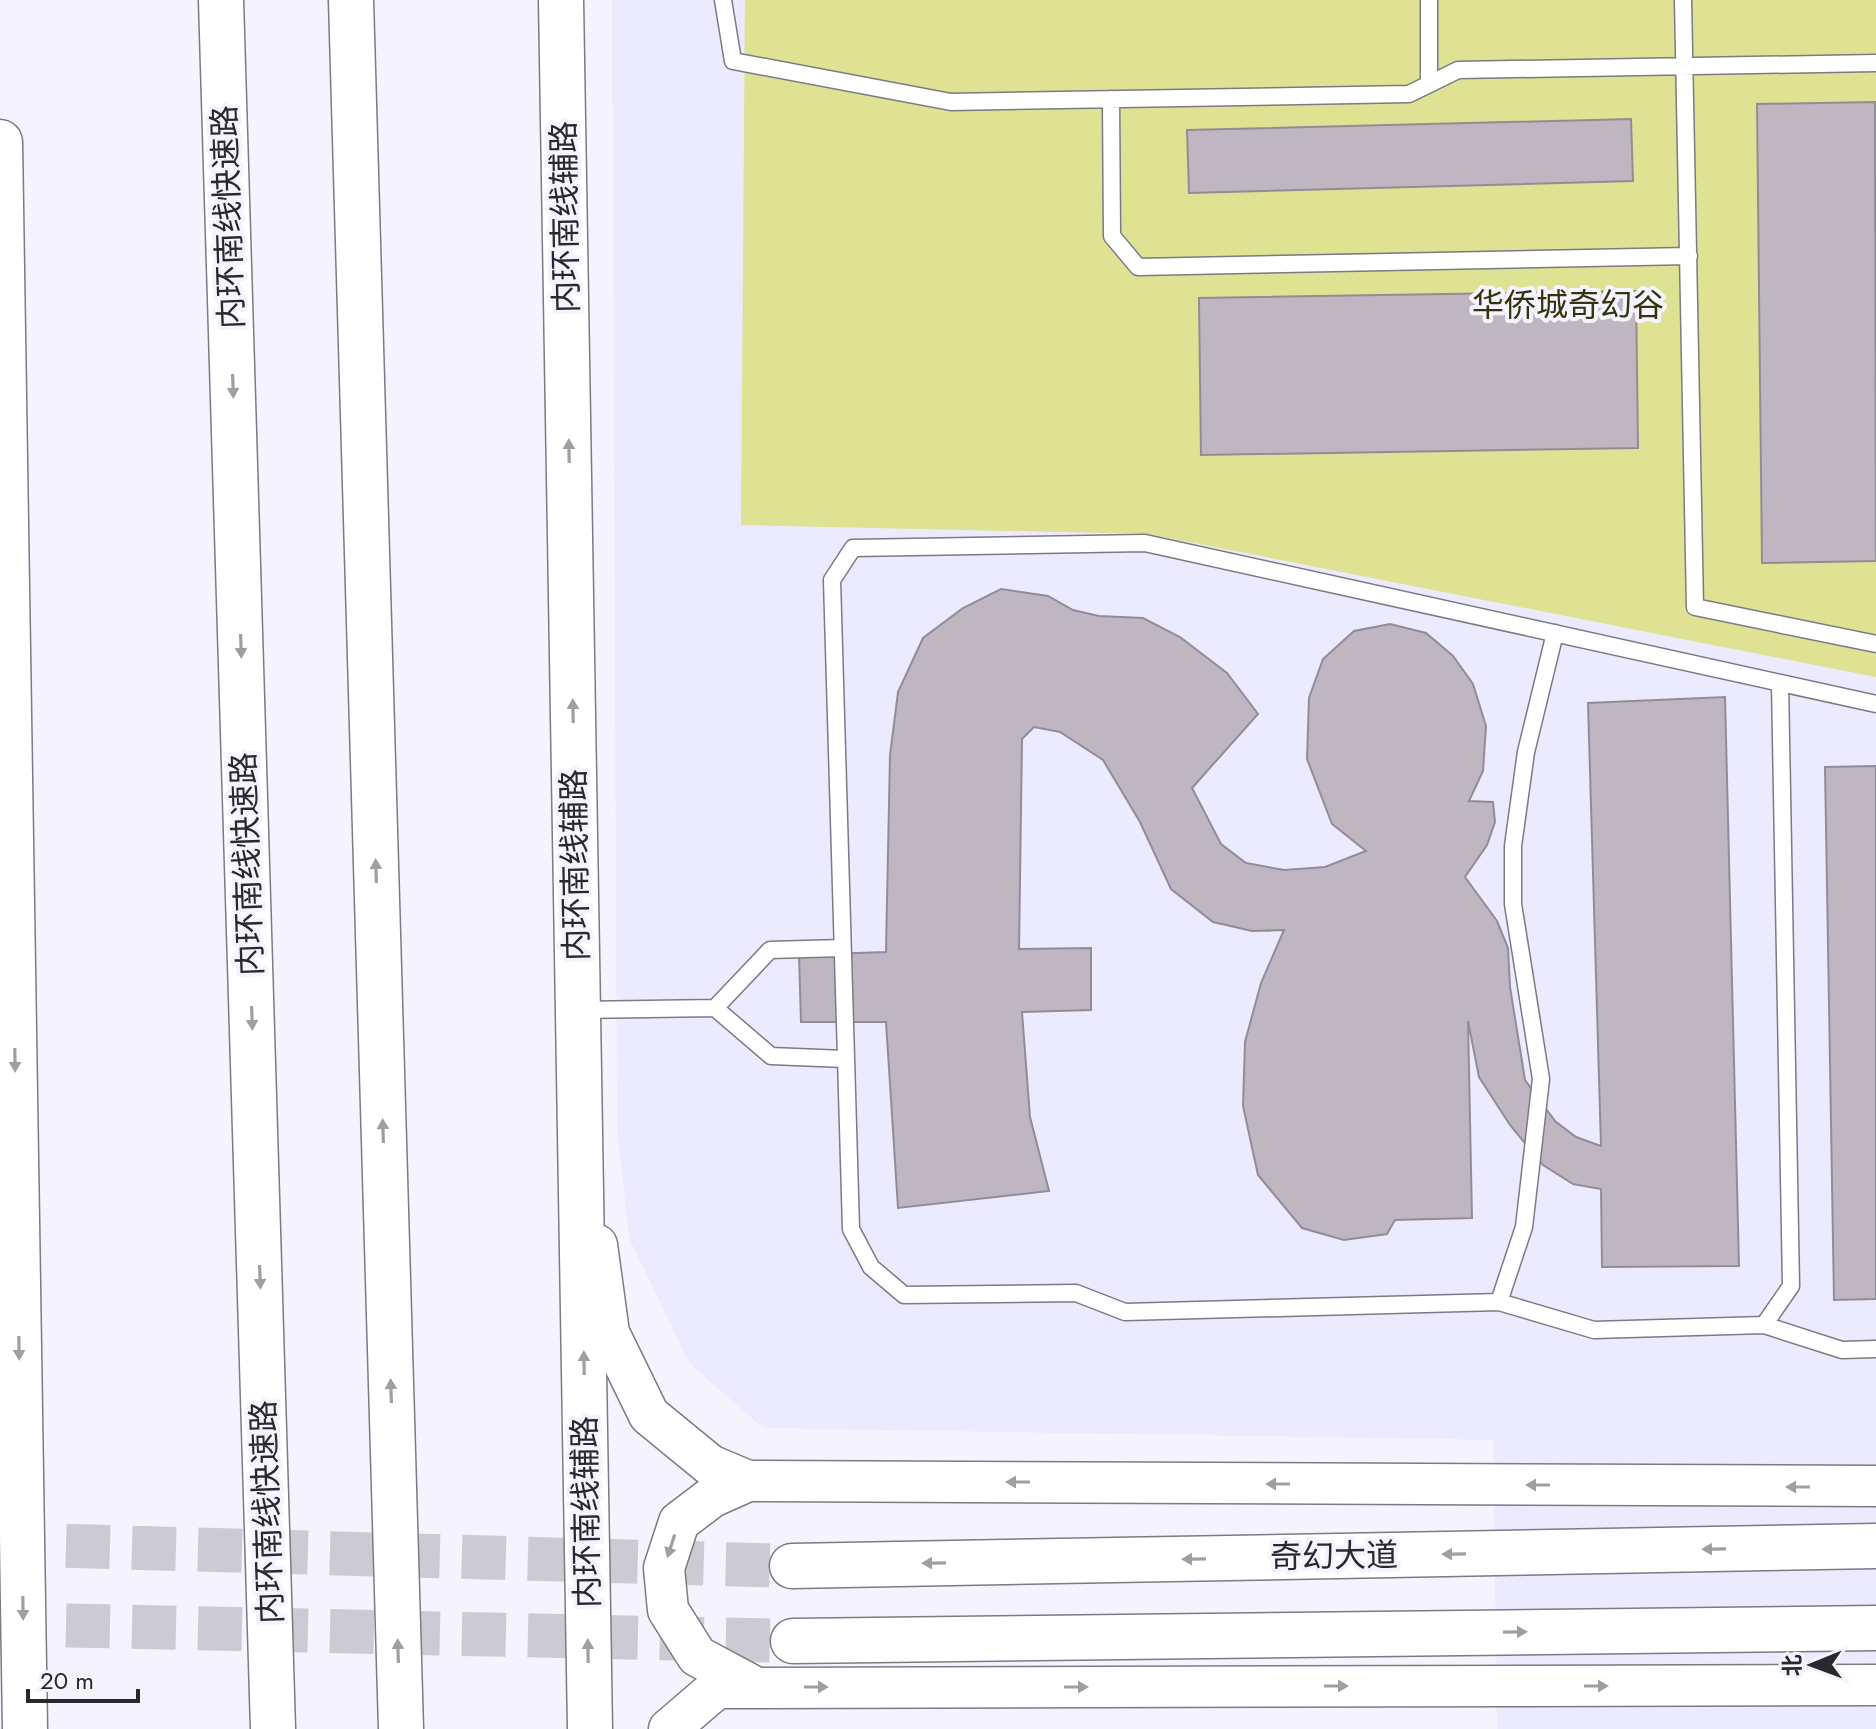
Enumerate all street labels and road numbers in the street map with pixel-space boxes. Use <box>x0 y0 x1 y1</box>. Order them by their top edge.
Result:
street label: 内环南线快速路 <box>201 104 255 330</box>
street label: 内环南线辅路 <box>540 121 590 313</box>
street label: 内环南线快速路 <box>220 751 274 977</box>
street label: 内环南线辅路 <box>550 769 600 961</box>
street label: 内环南线快速路 <box>240 1399 294 1625</box>
street label: 内环南线辅路 <box>561 1416 611 1608</box>
street label: 奇幻大道 <box>1270 1532 1398 1580</box>

